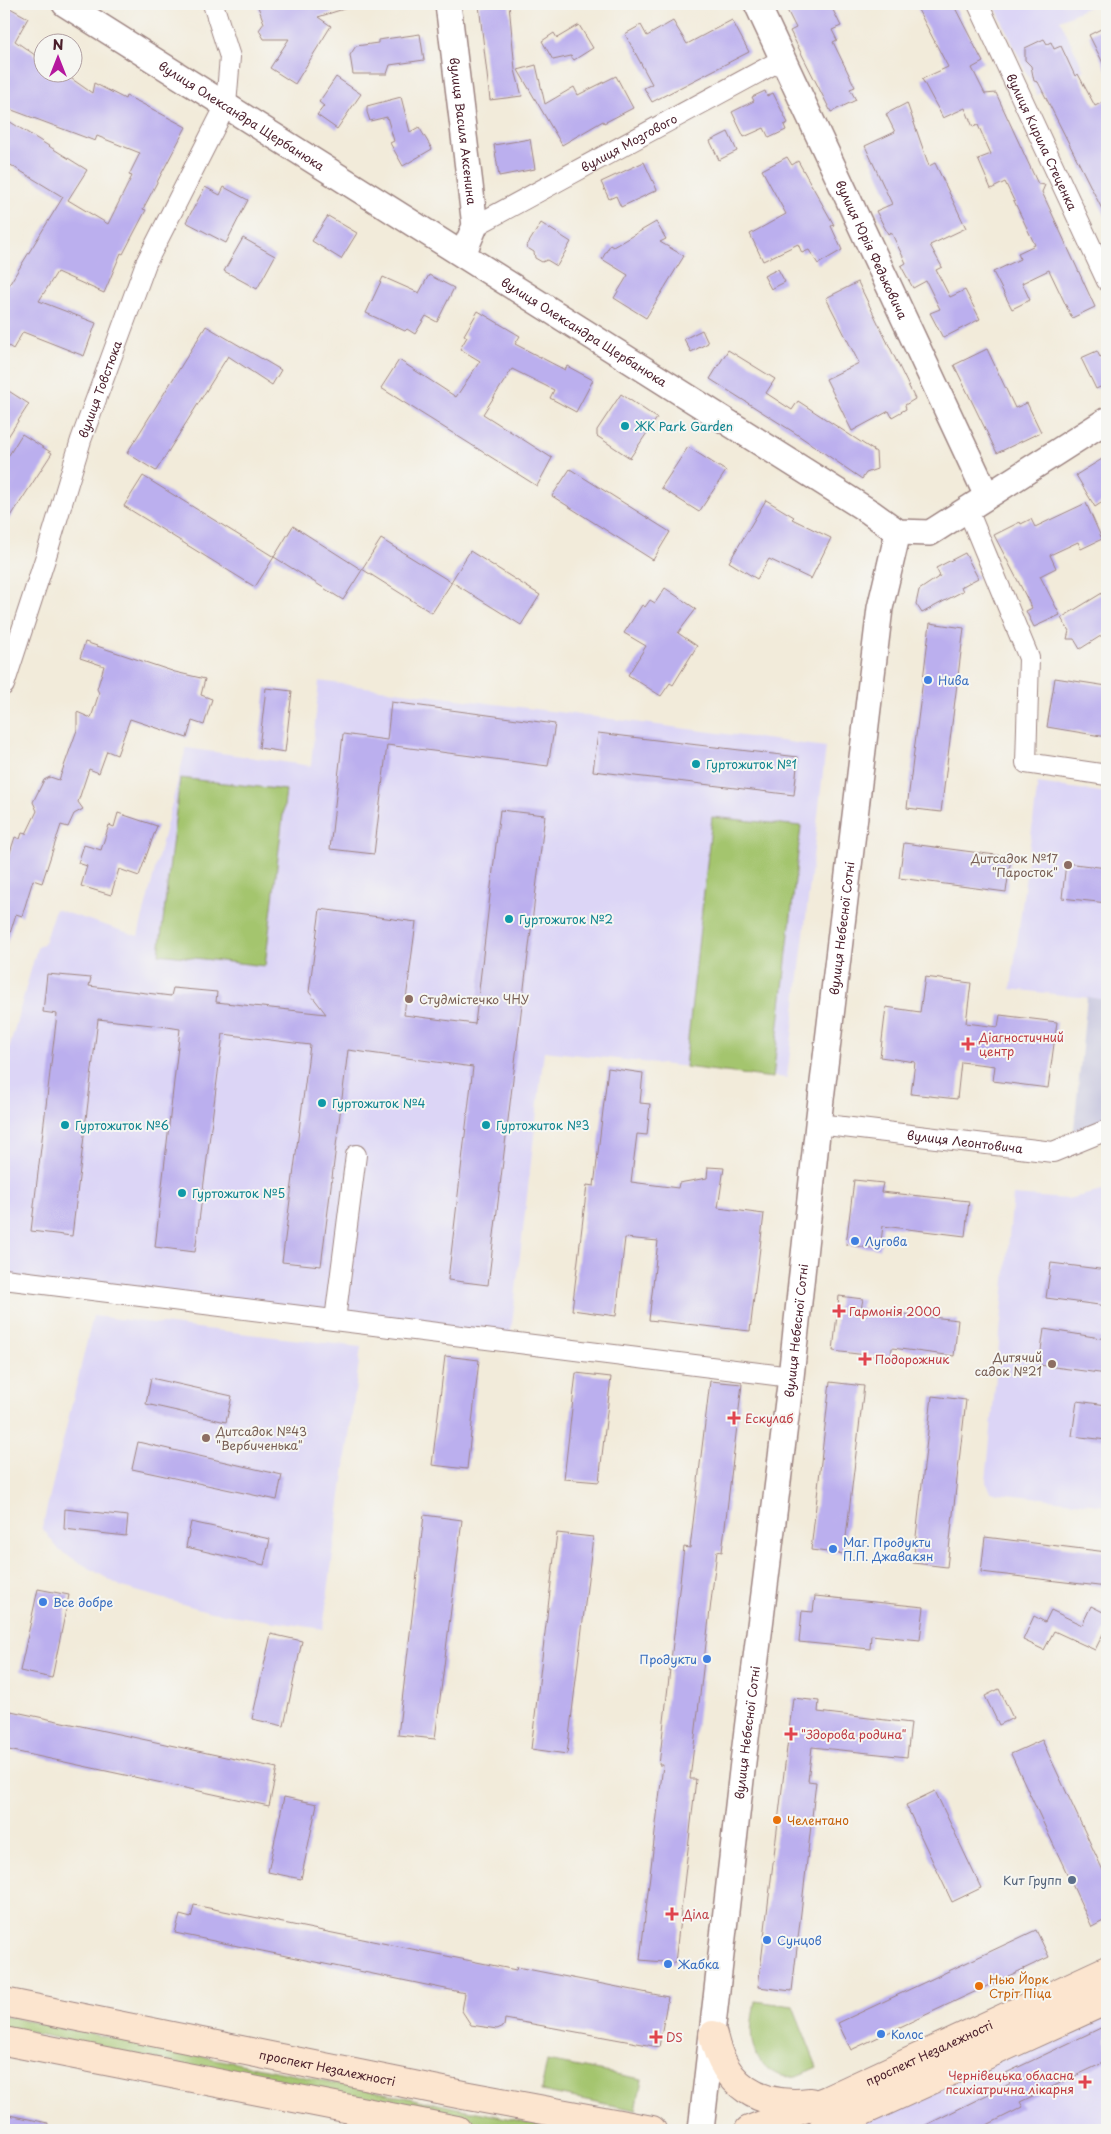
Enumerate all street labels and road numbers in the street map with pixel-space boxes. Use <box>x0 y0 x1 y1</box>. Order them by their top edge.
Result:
street label: вулиця Олександра Щербанюка <box>155 56 329 175</box>
street label: вулиця Василя Аксенина <box>446 56 481 206</box>
street label: вулиця Кирила Стеценка <box>1002 70 1082 214</box>
street label: вулиця Мозгового <box>577 109 680 176</box>
street label: вулиця Юрія Федьковича <box>832 177 912 322</box>
street label: вулиця Олександра Щербанюка <box>498 273 671 391</box>
street label: вулиця Товстюка <box>74 337 126 440</box>
street label: вулиця Небесної Сотні <box>825 861 858 996</box>
street label: вулиця Леонтовича <box>906 1126 1024 1157</box>
street label: вулиця Небесної Сотні <box>780 1263 812 1398</box>
street label: вулиця Небесної Сотні <box>730 1665 764 1800</box>
street label: проспект Незалежності <box>862 2015 996 2090</box>
street label: проспект Незалежності <box>258 2045 397 2090</box>

